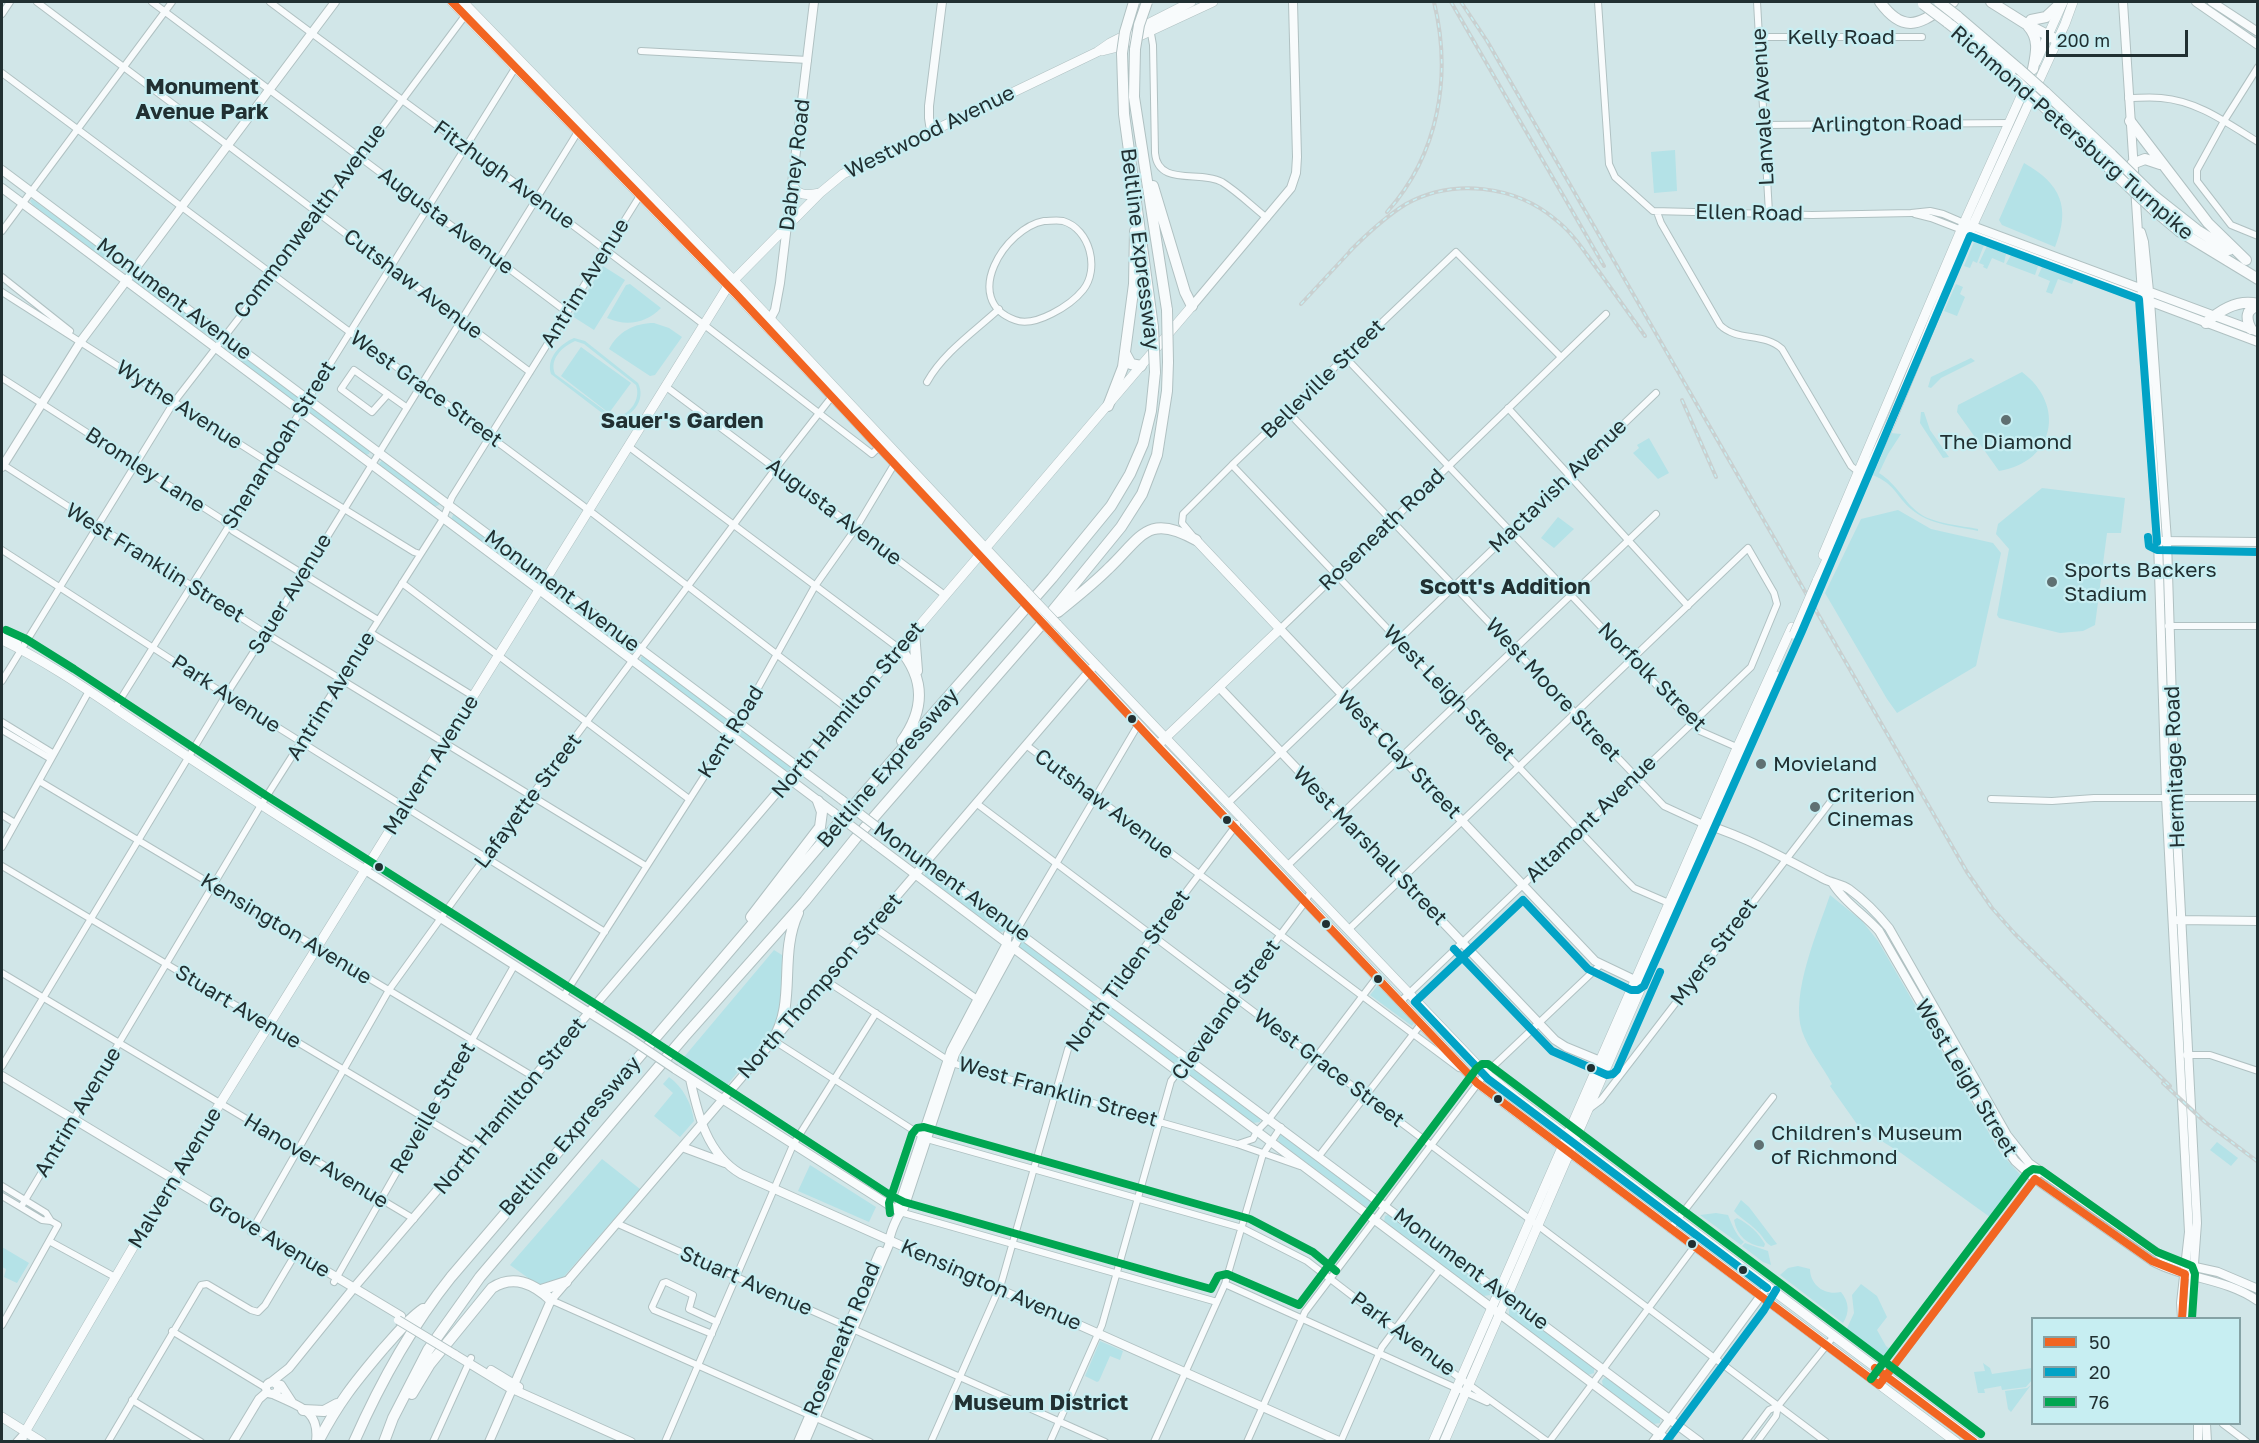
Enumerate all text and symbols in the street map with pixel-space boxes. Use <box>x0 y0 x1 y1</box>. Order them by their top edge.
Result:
scale bar <box>2049 18 2192 56</box>
street label: Richmond-Petersburg Turnpike <box>1945 21 2199 245</box>
street label: Kelly Road <box>1787 24 1895 50</box>
street label: Lanvale Avenue <box>1746 28 1780 186</box>
text: 200 m <box>2057 29 2110 51</box>
district label: Monument Avenue Park <box>135 74 269 125</box>
street label: Westwood Avenue <box>841 80 1019 184</box>
street label: Dabney Road <box>774 98 816 232</box>
street label: Arlington Road <box>1811 110 1963 138</box>
street label: Fitzhugh Avenue <box>428 115 580 235</box>
street label: Commonwealth Avenue <box>229 119 391 323</box>
street label: Beltline Expressway <box>1115 147 1165 351</box>
street label: Augusta Avenue <box>373 162 519 280</box>
street label: Ellen Road <box>1695 199 1803 227</box>
street label: Antrim Avenue <box>535 214 635 352</box>
street label: Cutshaw Avenue <box>339 224 487 344</box>
street label: Monument Avenue <box>92 233 256 365</box>
street label: Belleville Street <box>1256 314 1390 444</box>
street label: West Grace Street <box>345 325 507 453</box>
street label: Wythe Avenue <box>111 355 247 455</box>
street label: Shenandoah Street <box>217 356 341 534</box>
district label: Sauer's Garden <box>601 408 763 434</box>
marker: The Diamond <box>1999 413 2013 427</box>
street label: Mactavish Avenue <box>1484 414 1632 558</box>
street label: Bromley Lane <box>80 422 210 518</box>
place label: The Diamond <box>1940 429 2072 455</box>
street label: Augusta Avenue <box>761 453 907 571</box>
street label: Roseneath Road <box>1314 464 1450 596</box>
street label: West Franklin Street <box>61 498 249 628</box>
street label: Monument Avenue <box>480 525 644 657</box>
street label: Sauer Avenue <box>243 529 337 659</box>
place label: Sports Backers Stadium <box>2064 557 2217 607</box>
district label: Scott's Addition <box>1419 574 1591 600</box>
marker: Sports Backers Stadium <box>2045 575 2059 589</box>
street label: West Moore Street <box>1480 613 1626 767</box>
street label: North Hamilton Street <box>767 616 929 804</box>
street label: Norfolk Street <box>1592 617 1712 737</box>
street label: West Leigh Street <box>1378 620 1520 766</box>
street label: Antrim Avenue <box>281 627 381 765</box>
street label: Park Avenue <box>167 649 285 739</box>
street label: Kent Road <box>693 681 769 783</box>
street label: Beltline Expressway <box>812 683 964 853</box>
street label: Hermitage Road <box>2160 685 2190 849</box>
street label: West Clay Street <box>1332 686 1466 824</box>
street label: Malvern Avenue <box>378 690 484 840</box>
unlabelled marker <box>1126 713 1138 725</box>
street label: Lafayette Street <box>469 729 587 873</box>
street label: Cutshaw Avenue <box>1030 744 1178 864</box>
street label: Altamont Avenue <box>1520 750 1662 888</box>
place label: Movieland <box>1773 751 1877 777</box>
marker: Movieland <box>1754 757 1768 771</box>
street label: West Marshall Street <box>1288 761 1452 931</box>
place label: Criterion Cinemas <box>1827 782 1915 832</box>
marker: Criterion Cinemas <box>1808 800 1822 814</box>
unlabelled marker <box>1221 814 1233 826</box>
street label: Monument Avenue <box>869 817 1035 947</box>
unlabelled marker <box>373 861 385 873</box>
street label: Kensington Avenue <box>196 868 376 990</box>
street label: North Tilden Street <box>1061 885 1195 1057</box>
street label: North Thompson Street <box>732 888 908 1084</box>
street label: Myers Street <box>1665 893 1763 1011</box>
unlabelled marker <box>1320 918 1332 930</box>
street label: Cleveland Street <box>1166 935 1286 1085</box>
street label: Stuart Avenue <box>170 960 306 1054</box>
unlabelled marker <box>1372 973 1384 985</box>
street label: West Leigh Street <box>1909 995 2023 1161</box>
street label: West Grace Street <box>1249 1003 1409 1133</box>
street label: North Hamilton Street <box>429 1012 591 1200</box>
street label: Reveille Street <box>385 1038 481 1178</box>
street label: Antrim Avenue <box>29 1043 127 1181</box>
street label: Beltline Expressway <box>494 1051 646 1221</box>
street label: West Franklin Street <box>955 1051 1161 1133</box>
unlabelled marker <box>1585 1062 1597 1074</box>
unlabelled marker <box>1492 1093 1504 1105</box>
street label: Malvern Avenue <box>123 1103 227 1253</box>
street label: Hanover Avenue <box>239 1108 393 1214</box>
place label: Children's Museum of Richmond <box>1771 1120 1962 1170</box>
marker: Children's Museum of Richmond <box>1752 1138 1766 1152</box>
street label: Grove Avenue <box>203 1191 335 1283</box>
street label: Monument Avenue <box>1389 1203 1553 1335</box>
street label: Kensington Avenue <box>897 1234 1085 1336</box>
unlabelled marker <box>1686 1238 1698 1250</box>
street label: Stuart Avenue <box>676 1241 816 1321</box>
street label: Roseneath Road <box>798 1258 886 1420</box>
unlabelled marker <box>1737 1264 1749 1276</box>
street label: Park Avenue <box>1346 1286 1460 1382</box>
legend <box>2031 1317 2241 1425</box>
text: 50 <box>2089 1331 2111 1353</box>
text: 20 <box>2089 1361 2111 1383</box>
district label: Museum District <box>954 1390 1128 1416</box>
text: 76 <box>2089 1391 2109 1413</box>

